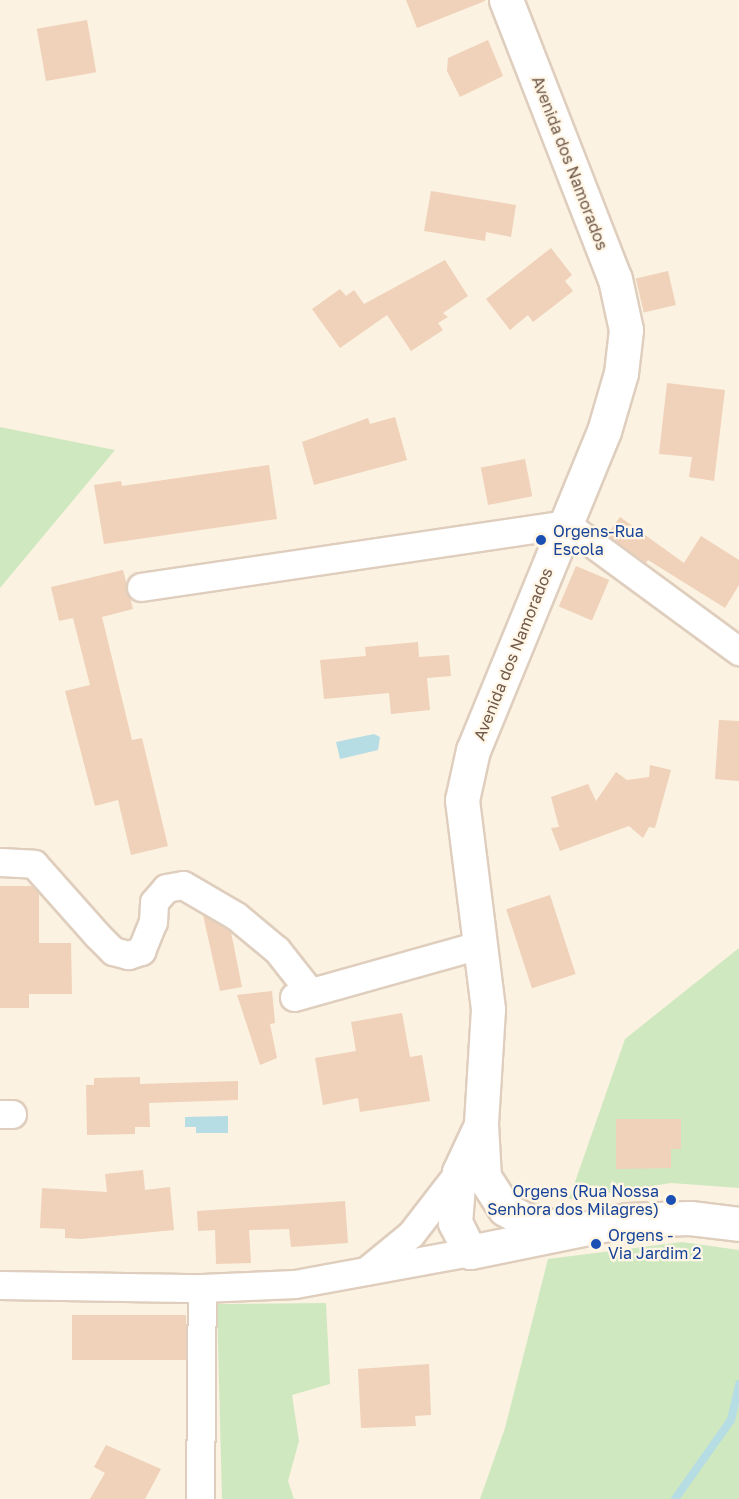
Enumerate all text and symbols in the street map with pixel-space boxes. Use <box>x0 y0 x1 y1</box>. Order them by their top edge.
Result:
street label: Avenida dos Namorados <box>528 73 612 253</box>
place label: Orgens-Rua Escola <box>553 521 644 559</box>
marker: Orgens-Rua Escola <box>534 533 548 547</box>
street label: Avenida dos Namorados <box>470 565 556 743</box>
place label: Orgens (Rua Nossa Senhora dos Milagres) <box>487 1181 659 1219</box>
marker: Orgens (Rua Nossa Senhora dos Milagres) <box>664 1193 678 1207</box>
place label: Orgens - Via Jardim 2 <box>608 1225 702 1263</box>
marker: Orgens - Via Jardim 2 <box>589 1237 603 1251</box>

